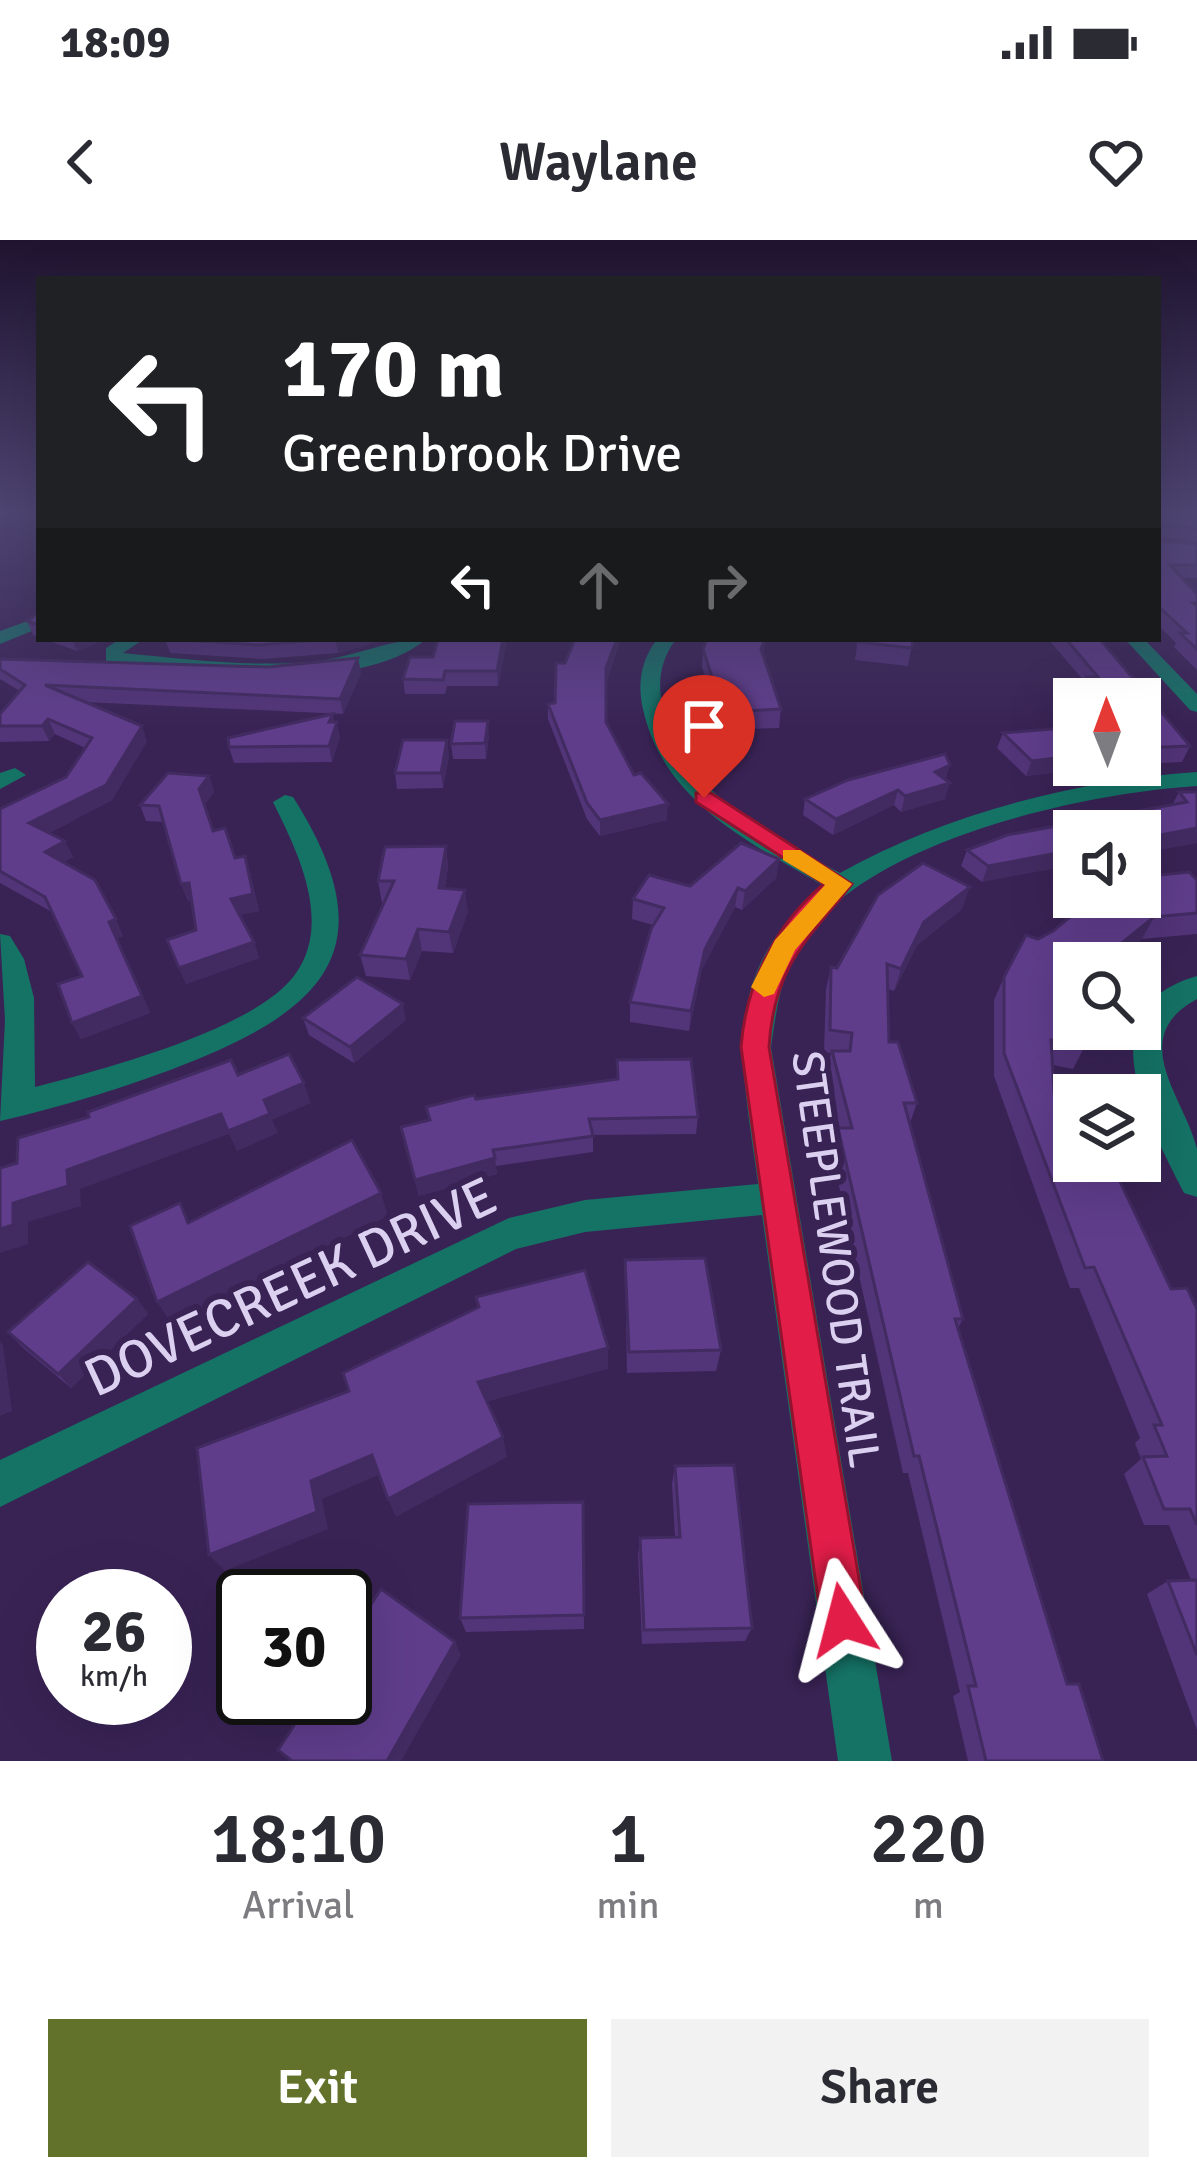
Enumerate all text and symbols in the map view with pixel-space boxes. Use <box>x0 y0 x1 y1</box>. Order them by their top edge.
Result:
text: 18:09 <box>60 15 170 70</box>
icon: back <box>48 129 114 195</box>
text: Waylane <box>499 129 698 196</box>
icon: heart <box>1083 129 1149 195</box>
text: 170 m <box>282 317 504 421</box>
icon: left <box>84 324 240 480</box>
text: Greenbrook Drive <box>282 420 682 487</box>
icon: left <box>440 552 506 618</box>
icon: ahead <box>566 552 632 618</box>
icon: right <box>692 552 758 618</box>
pin <box>653 675 755 798</box>
north arrow <box>1053 678 1161 786</box>
map controls <box>1053 678 1161 1182</box>
icon: arrive <box>671 693 737 759</box>
button: sound <box>1053 810 1161 918</box>
button: search <box>1053 942 1161 1050</box>
street label: STEEPLEWOOD TRAIL <box>779 1047 892 1471</box>
button: layers <box>1053 1074 1161 1182</box>
street label: DOVECREEK DRIVE <box>74 1163 507 1412</box>
position arrow <box>780 1557 906 1683</box>
speed limit sign: 30 <box>216 1569 372 1725</box>
text: 26 <box>82 1595 146 1669</box>
text: km/h <box>80 1658 148 1695</box>
text: 18:10 <box>210 1794 386 1883</box>
text: 1 <box>609 1794 648 1883</box>
text: 220 <box>870 1794 987 1883</box>
text: Arrival <box>242 1881 354 1929</box>
text: min <box>597 1881 660 1929</box>
text: m <box>913 1881 944 1929</box>
button: Exit <box>48 2019 587 2157</box>
button: Share <box>611 2019 1149 2157</box>

